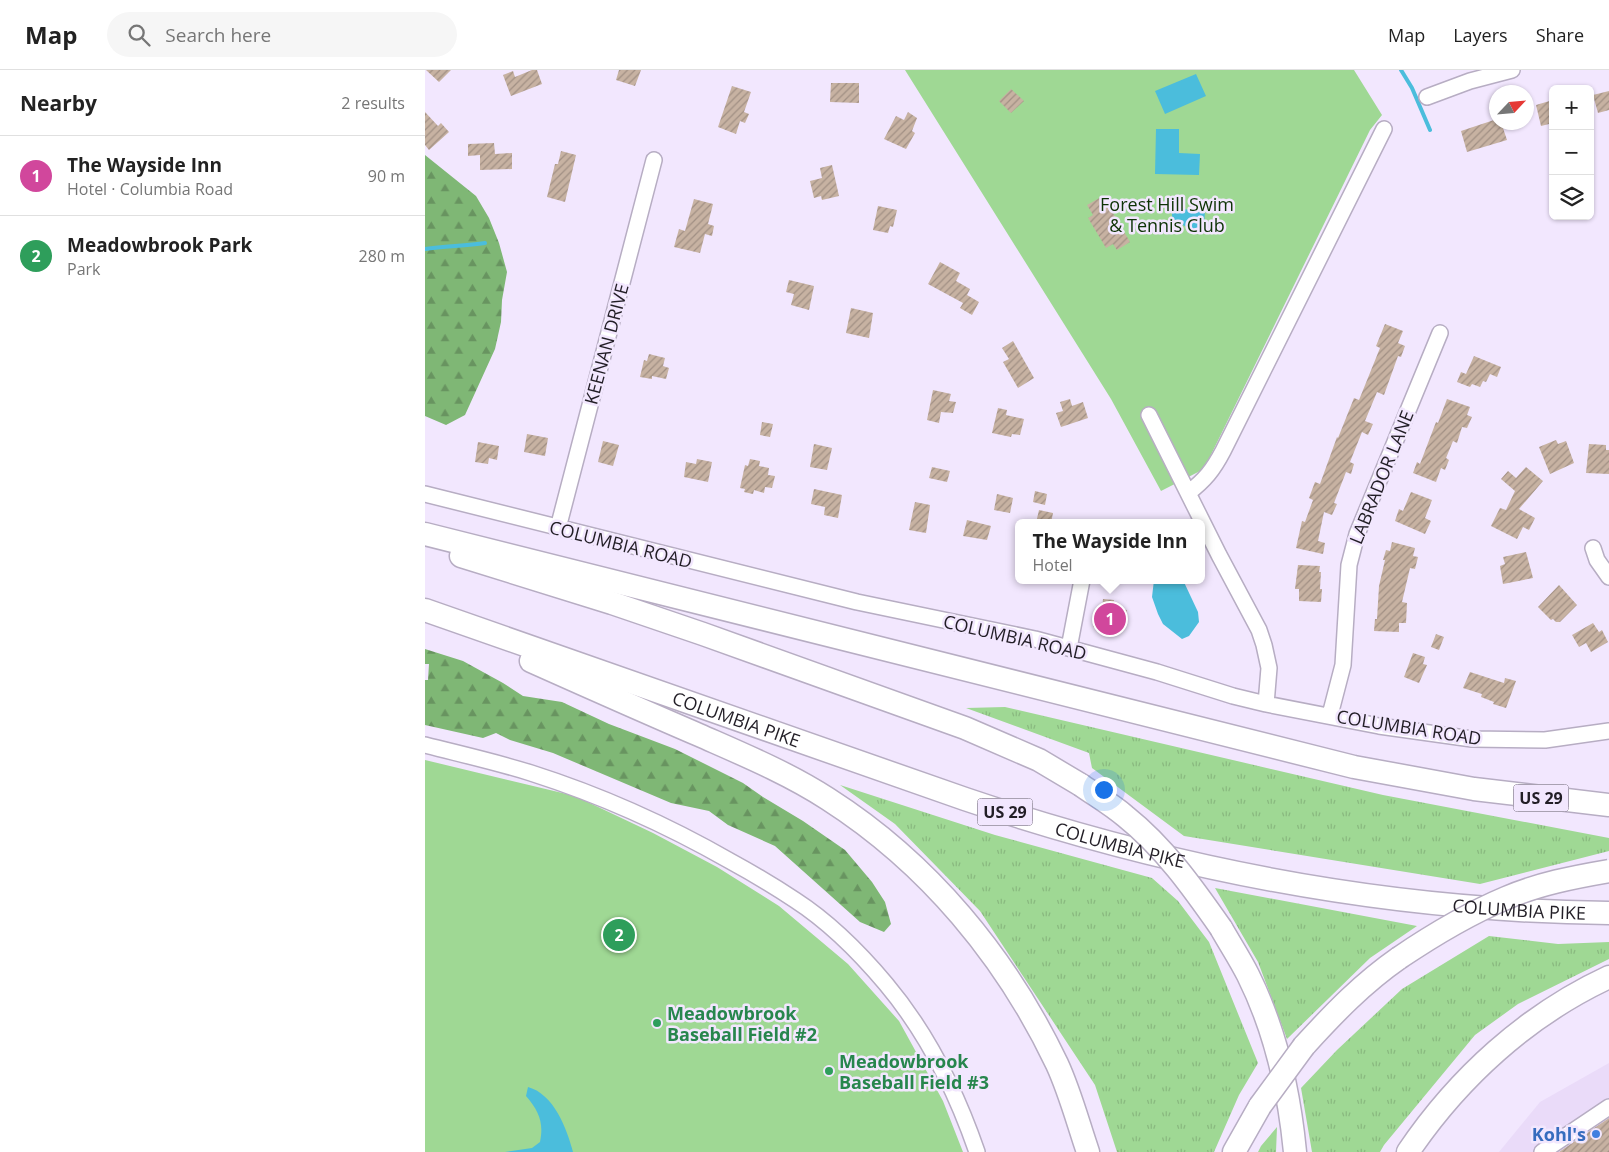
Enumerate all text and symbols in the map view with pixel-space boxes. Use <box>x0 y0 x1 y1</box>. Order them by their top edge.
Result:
search box <box>107 12 457 57</box>
text: Map <box>25 18 77 51</box>
icon: search <box>125 21 153 49</box>
text: Search here <box>165 22 271 48</box>
text: Map <box>1388 23 1425 47</box>
text: Layers <box>1453 23 1508 47</box>
text: Share <box>1536 23 1584 47</box>
north arrow <box>1489 85 1534 130</box>
map controls <box>1549 85 1594 220</box>
button: + <box>1549 85 1594 130</box>
text: Nearby <box>20 89 97 117</box>
text: 2 results <box>341 92 405 114</box>
button: − <box>1549 130 1594 175</box>
text: The Wayside Inn <box>67 152 222 178</box>
text: 1 <box>31 165 41 187</box>
text: 90 m <box>368 165 405 187</box>
button: layers <box>1549 175 1594 220</box>
text: Hotel · Columbia Road <box>67 178 233 200</box>
park label: Forest Hill Swim & Tennis Club <box>1100 192 1234 237</box>
text: Meadowbrook Park <box>67 232 252 258</box>
text: 2 <box>31 245 41 267</box>
text: 280 m <box>359 245 405 267</box>
text: Park <box>67 258 100 280</box>
street label: KEENAN DRIVE <box>578 281 634 407</box>
street label: LABRADOR LANE <box>1343 407 1419 547</box>
street label: COLUMBIA ROAD <box>547 515 695 573</box>
popup <box>1015 519 1205 584</box>
text: The Wayside Inn <box>1033 528 1188 554</box>
text: Hotel <box>1033 554 1073 576</box>
pin: 1 <box>1094 600 1126 638</box>
street label: COLUMBIA ROAD <box>941 609 1089 665</box>
street label: COLUMBIA PIKE <box>669 686 804 752</box>
street label: COLUMBIA ROAD <box>1335 704 1483 750</box>
your location <box>1091 777 1117 803</box>
road number: US 29 <box>1513 784 1569 811</box>
road number: US 29 <box>977 799 1033 826</box>
street label: COLUMBIA PIKE <box>1052 816 1188 873</box>
street label: COLUMBIA PIKE <box>1451 893 1586 925</box>
pin: 2 <box>603 916 635 954</box>
place label: Meadowbrook Baseball Field #2 <box>667 1001 817 1046</box>
marker: Meadowbrook Baseball Field #2 <box>651 1017 663 1029</box>
place label: Meadowbrook Baseball Field #3 <box>839 1049 989 1094</box>
marker: Meadowbrook Baseball Field #3 <box>823 1065 835 1077</box>
place label: Kohl's <box>1532 1122 1586 1146</box>
marker: Kohl's <box>1590 1128 1602 1140</box>

